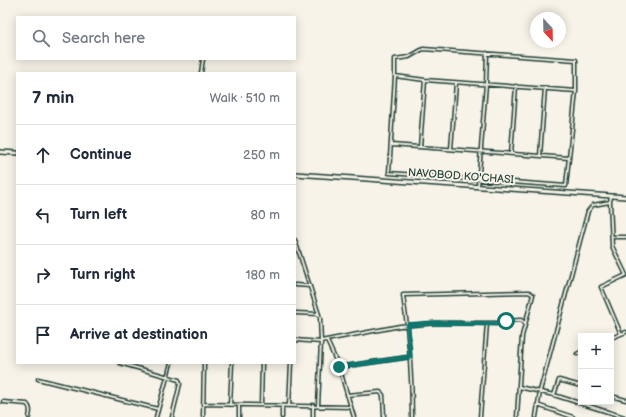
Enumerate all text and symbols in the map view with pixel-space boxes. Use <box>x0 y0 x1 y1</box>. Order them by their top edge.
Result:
north arrow <box>530 12 566 48</box>
search box <box>16 16 296 60</box>
icon: search <box>30 27 52 49</box>
text: Search here <box>62 29 145 48</box>
text: 7 min <box>32 88 74 108</box>
text: Walk · 510 m <box>209 90 280 106</box>
icon: ahead <box>32 144 54 166</box>
text: Continue <box>70 145 132 164</box>
text: 250 m <box>243 147 280 163</box>
street label: NAVOBOD KO'CHASI <box>408 166 515 186</box>
icon: left <box>32 204 54 226</box>
text: Turn left <box>70 205 127 224</box>
text: 80 m <box>251 207 280 223</box>
icon: right <box>32 264 54 286</box>
text: Turn right <box>70 265 135 284</box>
text: 180 m <box>245 267 280 283</box>
route start <box>497 312 515 330</box>
icon: arrive <box>32 324 54 346</box>
text: Arrive at destination <box>70 325 208 344</box>
map controls <box>578 333 614 405</box>
button: + <box>578 333 614 369</box>
route end <box>330 358 348 376</box>
button: − <box>578 369 614 405</box>

